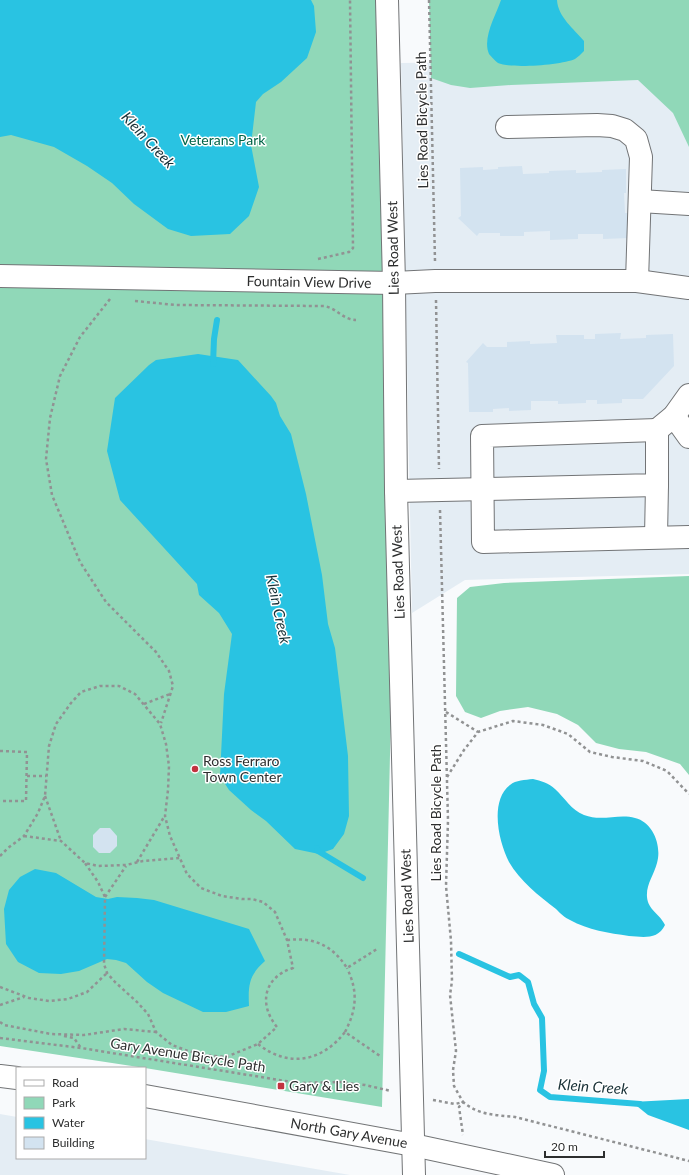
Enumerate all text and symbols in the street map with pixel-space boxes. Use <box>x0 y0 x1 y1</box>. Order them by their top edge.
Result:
street label: Lies Road Bicycle Path <box>412 51 431 189</box>
water label: Klein Creek <box>118 107 180 172</box>
park label: Veterans Park <box>181 131 266 148</box>
street label: Lies Road West <box>383 201 402 295</box>
street label: Fountain View Drive <box>246 272 372 291</box>
street label: Lies Road West <box>387 525 408 619</box>
water label: Klein Creek <box>263 573 295 646</box>
street label: Lies Road Bicycle Path <box>427 744 444 882</box>
place label: Ross Ferraro Town Center <box>203 752 282 785</box>
marker: Ross Ferraro Town Center <box>190 764 200 774</box>
street label: Lies Road West <box>396 849 417 943</box>
street label: Gary Avenue Bicycle Path <box>109 1034 267 1075</box>
legend <box>16 1067 146 1159</box>
text: Road <box>52 1075 79 1090</box>
water label: Klein Creek <box>557 1075 630 1097</box>
place label: Gary & Lies <box>289 1077 359 1094</box>
marker: Gary & Lies <box>276 1081 286 1091</box>
text: Park <box>52 1095 76 1110</box>
street label: North Gary Avenue <box>289 1114 409 1151</box>
text: Water <box>52 1115 85 1130</box>
scale bar <box>545 1133 604 1159</box>
text: Building <box>52 1135 95 1150</box>
text: 20 m <box>551 1139 578 1154</box>

